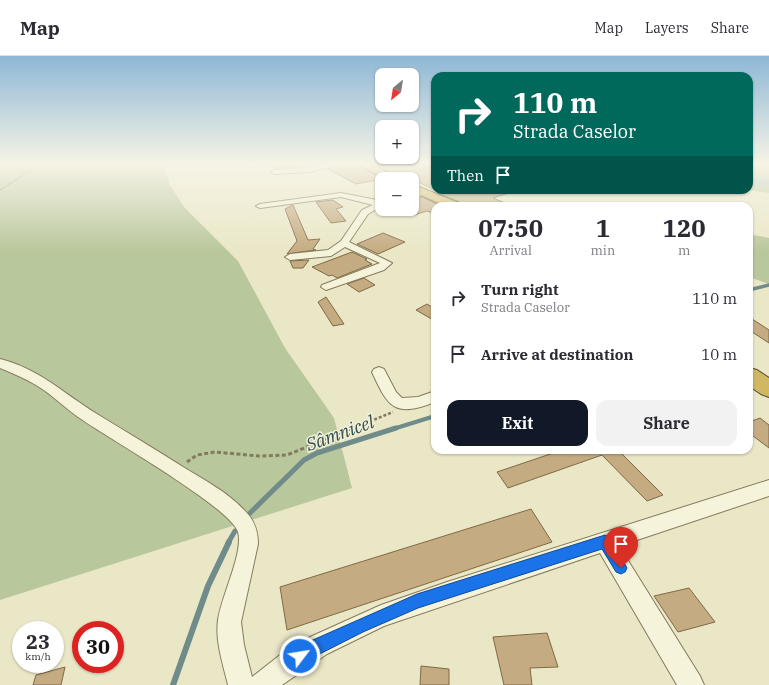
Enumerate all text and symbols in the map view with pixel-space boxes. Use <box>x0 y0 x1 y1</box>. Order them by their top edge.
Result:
text: Map <box>20 16 60 40</box>
text: Map <box>595 19 623 37</box>
text: Layers <box>645 19 689 37</box>
text: Share <box>711 19 749 37</box>
north arrow <box>375 68 419 112</box>
map controls <box>375 68 419 216</box>
text: 110 m <box>513 84 597 121</box>
icon: right <box>447 88 499 140</box>
button: + <box>375 120 419 164</box>
text: Strada Caselor <box>513 120 636 143</box>
icon: arrive <box>492 164 514 186</box>
text: Then <box>447 166 484 185</box>
button: − <box>375 172 419 216</box>
text: 07:50 <box>478 212 543 244</box>
text: 1 <box>596 212 610 244</box>
text: 120 <box>663 212 706 244</box>
text: Arrival <box>490 242 532 259</box>
text: min <box>590 242 615 259</box>
text: m <box>678 242 690 259</box>
text: Turn right <box>481 280 559 299</box>
icon: right <box>447 287 469 309</box>
text: 110 m <box>692 289 737 308</box>
text: Strada Caselor <box>481 299 570 316</box>
icon: arrive <box>447 343 469 365</box>
text: Arrive at destination <box>481 345 633 364</box>
text: 10 m <box>701 345 737 364</box>
button: Exit <box>447 400 588 446</box>
button: Share <box>596 400 737 446</box>
water label: Sâmnicel <box>302 410 378 456</box>
pin <box>604 527 638 568</box>
icon: arrive <box>610 533 632 555</box>
speed limit sign: 30 <box>72 621 124 673</box>
text: 23 <box>26 628 50 655</box>
position arrow <box>279 635 321 677</box>
text: km/h <box>25 650 51 663</box>

